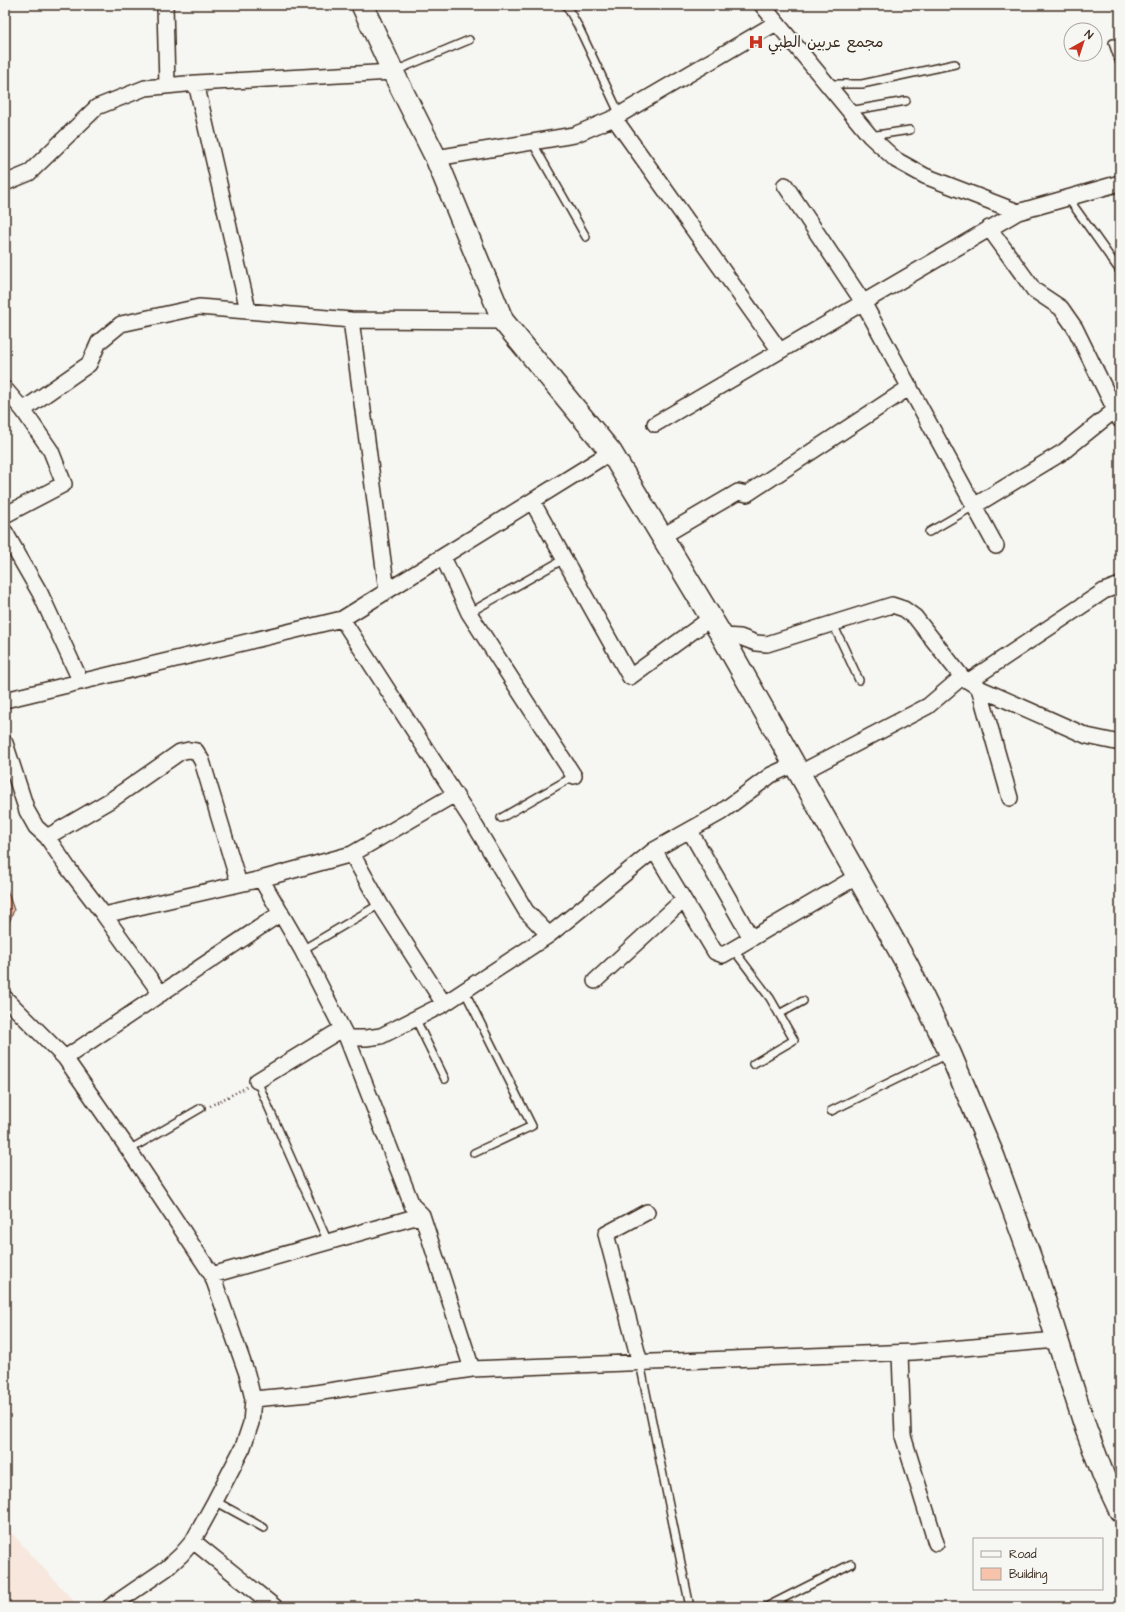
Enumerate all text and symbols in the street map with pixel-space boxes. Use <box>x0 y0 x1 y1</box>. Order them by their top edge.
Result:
north arrow <box>1063 22 1103 62</box>
text: N <box>1082 27 1096 43</box>
place label: مجمع عربين الطبي <box>768 32 883 55</box>
hospital icon: مجمع عربين الطبي <box>747 33 765 51</box>
legend <box>973 1538 1103 1590</box>
text: Road <box>1009 1546 1037 1563</box>
text: Building <box>1009 1566 1047 1584</box>

